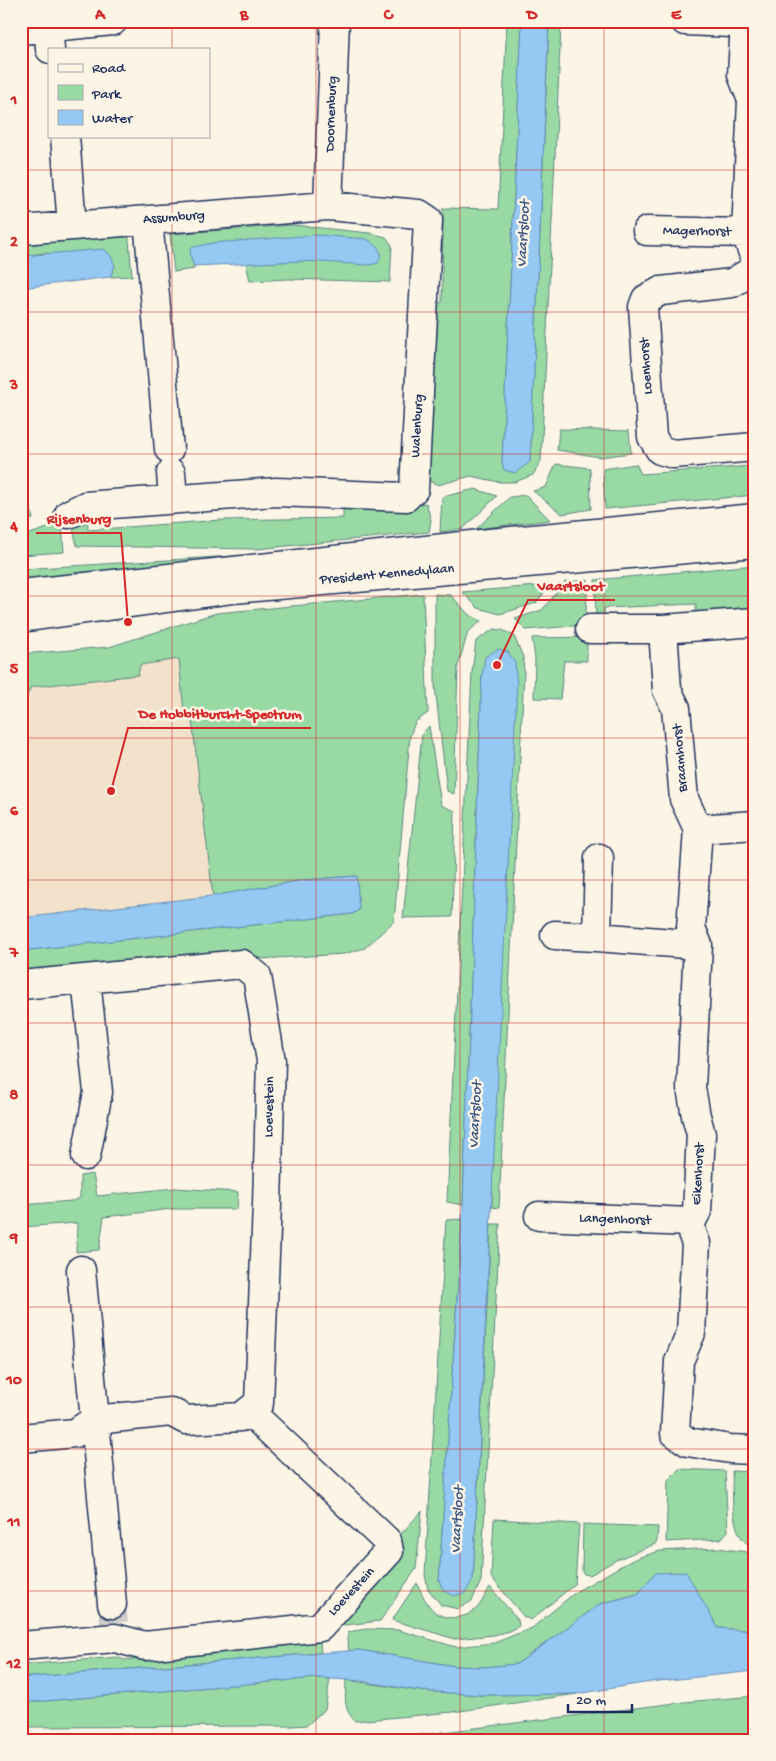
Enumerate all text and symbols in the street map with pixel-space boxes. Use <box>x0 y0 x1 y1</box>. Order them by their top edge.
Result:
text: A <box>94 7 106 26</box>
text: B <box>239 7 249 26</box>
text: C <box>383 7 394 26</box>
text: D <box>525 7 538 26</box>
text: E <box>671 7 682 26</box>
legend <box>48 48 210 138</box>
text: Road <box>92 60 126 78</box>
street label: Doornenburg <box>322 76 342 153</box>
text: Park <box>91 86 122 104</box>
text: 1 <box>10 92 17 111</box>
text: Water <box>92 110 134 128</box>
water label: Vaartsloot <box>513 197 535 268</box>
street label: Assumburg <box>142 207 206 229</box>
street label: Magerhorst <box>663 223 733 241</box>
text: 2 <box>10 234 18 253</box>
street label: Loenhorst <box>636 336 657 395</box>
text: 3 <box>9 377 18 396</box>
street label: Walenburg <box>408 394 428 458</box>
callout: Rijsenburg <box>36 503 121 533</box>
text: Rijsenburg <box>46 511 112 529</box>
text: 4 <box>9 519 18 538</box>
street label: President Kennedylaan <box>318 561 455 589</box>
callout: Vaartsloot <box>528 570 615 600</box>
text: Vaartsloot <box>537 578 606 596</box>
text: 5 <box>10 661 19 680</box>
callout: De Hobbitburcht-Spectrum <box>128 698 311 728</box>
text: De Hobbitburcht-Spectrum <box>136 706 302 724</box>
street label: Braamhorst <box>669 722 693 794</box>
text: 6 <box>10 803 19 822</box>
text: 7 <box>9 945 19 964</box>
street label: Loevestein <box>261 1076 279 1138</box>
water label: Vaartsloot <box>465 1078 487 1149</box>
text: 8 <box>10 1087 19 1106</box>
street label: Eikenhorst <box>689 1141 709 1206</box>
street label: Langenhorst <box>579 1210 653 1230</box>
text: 9 <box>9 1230 18 1249</box>
text: 10 <box>5 1372 22 1391</box>
water label: Vaartsloot <box>447 1483 469 1554</box>
text: 11 <box>7 1514 20 1533</box>
street label: Loevestein <box>325 1564 379 1620</box>
text: 12 <box>6 1656 21 1675</box>
scale bar <box>568 1681 632 1713</box>
text: 20 m <box>576 1692 606 1710</box>

